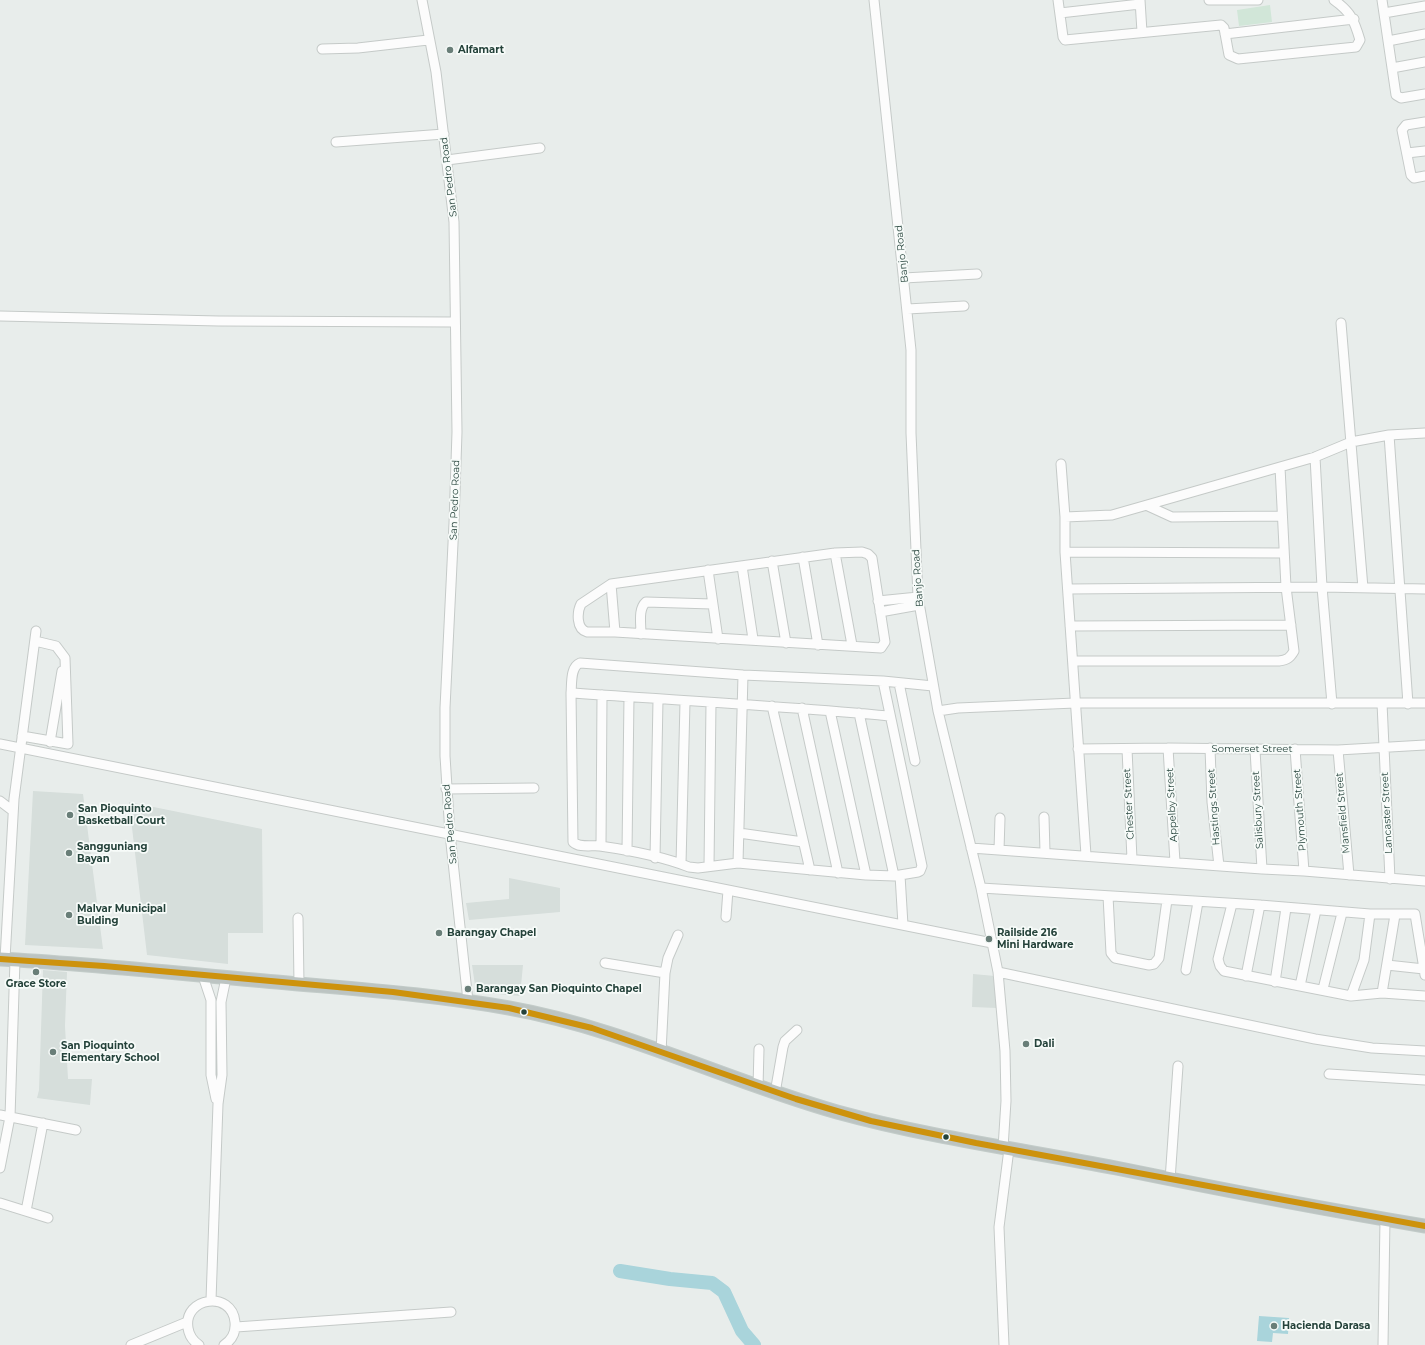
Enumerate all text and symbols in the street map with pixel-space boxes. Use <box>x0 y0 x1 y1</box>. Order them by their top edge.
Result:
place label: Alfamart <box>458 44 504 56</box>
marker: Alfamart <box>445 45 455 55</box>
street label: San Pedro Road <box>438 136 460 218</box>
street label: Banjo Road <box>893 225 911 283</box>
street label: San Pedro Road <box>448 460 462 540</box>
street label: Banjo Road <box>910 549 926 607</box>
street label: Somerset Street <box>1212 743 1292 755</box>
street label: Chester Street <box>1121 768 1137 840</box>
street label: Appelby Street <box>1164 768 1180 842</box>
street label: Hastings Street <box>1205 768 1223 846</box>
street label: Plymouth Street <box>1291 768 1309 852</box>
street label: Salisbury Street <box>1250 771 1266 849</box>
street label: Mansfield Street <box>1333 772 1353 854</box>
street label: Lancaster Street <box>1379 772 1395 854</box>
street label: San Pedro Road <box>441 784 459 864</box>
place label: San Pioquinto Basketball Court <box>78 803 165 826</box>
marker: San Pioquinto Basketball Court <box>65 810 75 820</box>
place label: Sangguniang Bayan <box>77 841 147 864</box>
marker: Sangguniang Bayan <box>64 848 74 858</box>
place label: Malvar Municipal Bulding <box>77 903 166 926</box>
marker: Malvar Municipal Bulding <box>64 910 74 920</box>
place label: Barangay Chapel <box>447 927 536 939</box>
place label: Railside 216 Mini Hardware <box>997 927 1074 950</box>
marker: Barangay Chapel <box>434 928 444 938</box>
marker: Railside 216 Mini Hardware <box>984 934 994 944</box>
marker: Grace Store <box>31 967 41 977</box>
place label: Grace Store <box>6 978 66 990</box>
place label: Barangay San Pioquinto Chapel <box>476 983 642 995</box>
marker: Barangay San Pioquinto Chapel <box>463 984 473 994</box>
unlabelled marker <box>519 1007 529 1017</box>
place label: Dali <box>1034 1038 1054 1050</box>
marker: Dali <box>1021 1039 1031 1049</box>
place label: San Pioquinto Elementary School <box>61 1040 160 1064</box>
marker: San Pioquinto Elementary School <box>48 1047 58 1057</box>
unlabelled marker <box>941 1132 951 1142</box>
place label: Hacienda Darasa <box>1282 1320 1370 1332</box>
marker: Hacienda Darasa <box>1269 1321 1279 1331</box>

